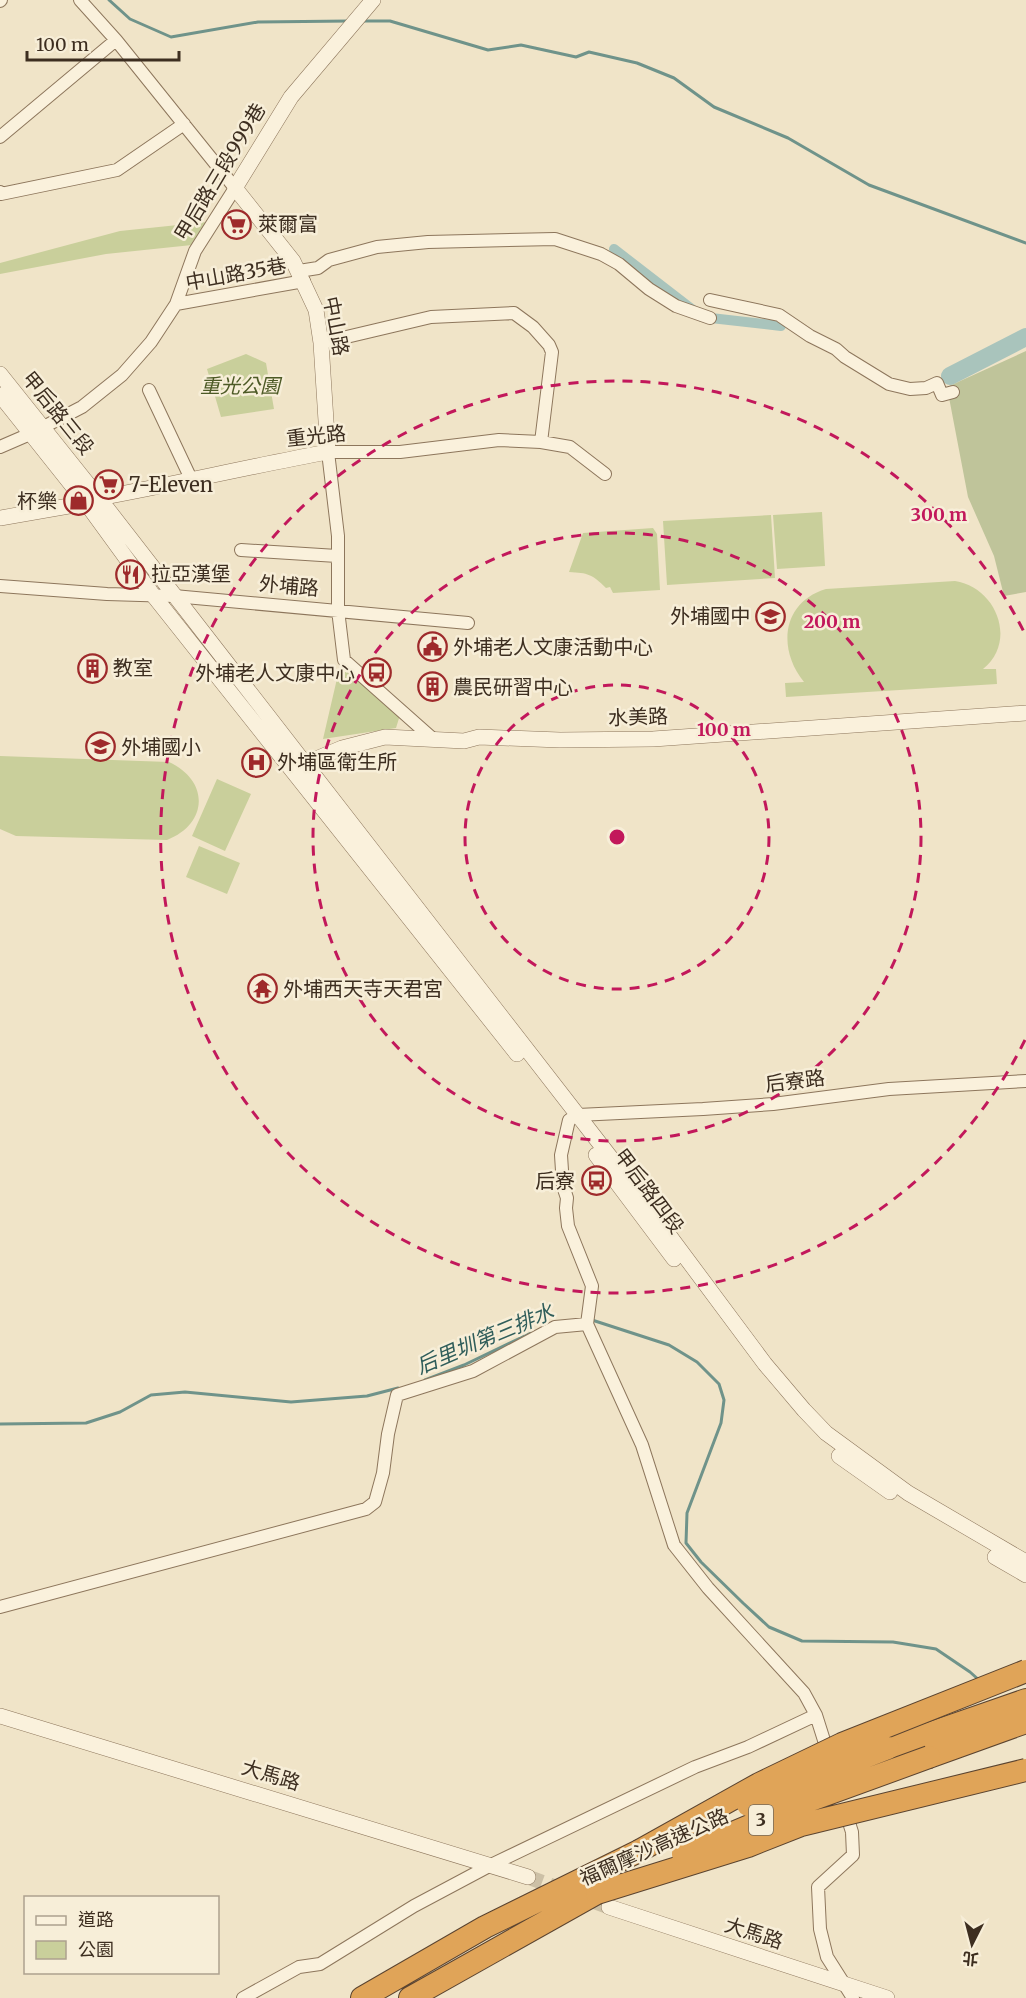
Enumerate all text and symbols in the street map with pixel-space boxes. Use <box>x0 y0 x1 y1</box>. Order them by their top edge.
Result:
scale bar <box>27 24 178 62</box>
text: 100 m <box>36 33 89 56</box>
street label: 甲后路三段999巷 <box>169 98 271 245</box>
supermarket icon: 萊爾富 <box>221 208 253 240</box>
place label: 萊爾富 <box>258 211 318 236</box>
street label: 中山路35巷 <box>184 252 288 295</box>
street label: 中山路 <box>318 294 354 358</box>
street label: 甲后路三段 <box>17 366 100 459</box>
park label: 重光公園 <box>200 373 283 398</box>
street label: 重光路 <box>285 420 347 451</box>
supermarket icon: 7-Eleven <box>92 469 124 501</box>
place label: 7-Eleven <box>129 472 213 497</box>
shop icon: 杯樂 <box>62 485 94 517</box>
place label: 杯樂 <box>17 488 57 513</box>
text: 300 m <box>911 503 967 526</box>
restaurant icon: 拉亞漢堡 <box>114 558 146 590</box>
place label: 拉亞漢堡 <box>151 561 231 586</box>
street label: 外埔路 <box>258 570 320 601</box>
school or university icon: 外埔國中 <box>755 600 787 632</box>
place label: 外埔國中 <box>670 603 750 628</box>
text: 200 m <box>804 610 860 633</box>
public building icon: 外埔老人文康活動中心 <box>416 631 448 663</box>
place label: 外埔老人文康活動中心 <box>453 634 653 659</box>
building icon: 教室 <box>76 652 108 684</box>
place label: 教室 <box>113 655 153 680</box>
bus stop icon: 外埔老人文康中心 <box>360 657 392 689</box>
place label: 外埔老人文康中心 <box>195 660 355 685</box>
building icon: 農民研習中心 <box>416 671 448 703</box>
place label: 農民研習中心 <box>453 674 573 699</box>
street label: 水美路 <box>608 703 668 730</box>
text: 100 m <box>697 718 751 741</box>
school or university icon: 外埔國小 <box>84 731 116 763</box>
place label: 外埔國小 <box>121 734 201 759</box>
hospital icon: 外埔區衛生所 <box>240 746 272 778</box>
place label: 外埔區衛生所 <box>277 749 397 774</box>
centre of rings <box>607 827 627 847</box>
temple icon: 外埔西天寺天君宮 <box>246 973 278 1005</box>
place label: 外埔西天寺天君宮 <box>283 976 443 1001</box>
street label: 后寮路 <box>764 1064 826 1097</box>
street label: 甲后路四段 <box>609 1143 689 1238</box>
bus stop icon: 后寮 <box>580 1165 612 1197</box>
place label: 后寮 <box>535 1168 575 1193</box>
water label: 后里圳第三排水 <box>412 1297 559 1380</box>
street label: 大馬路 <box>239 1754 303 1795</box>
street label: 福爾摩沙高速公路 <box>576 1803 732 1891</box>
road number: 3 <box>749 1805 773 1835</box>
legend <box>24 1896 219 1974</box>
text: 道路 <box>78 1908 114 1931</box>
street label: 大馬路 <box>722 1911 787 1954</box>
north arrow <box>942 1914 1002 1974</box>
text: 公園 <box>78 1938 114 1961</box>
text: 北 <box>961 1948 979 1970</box>

